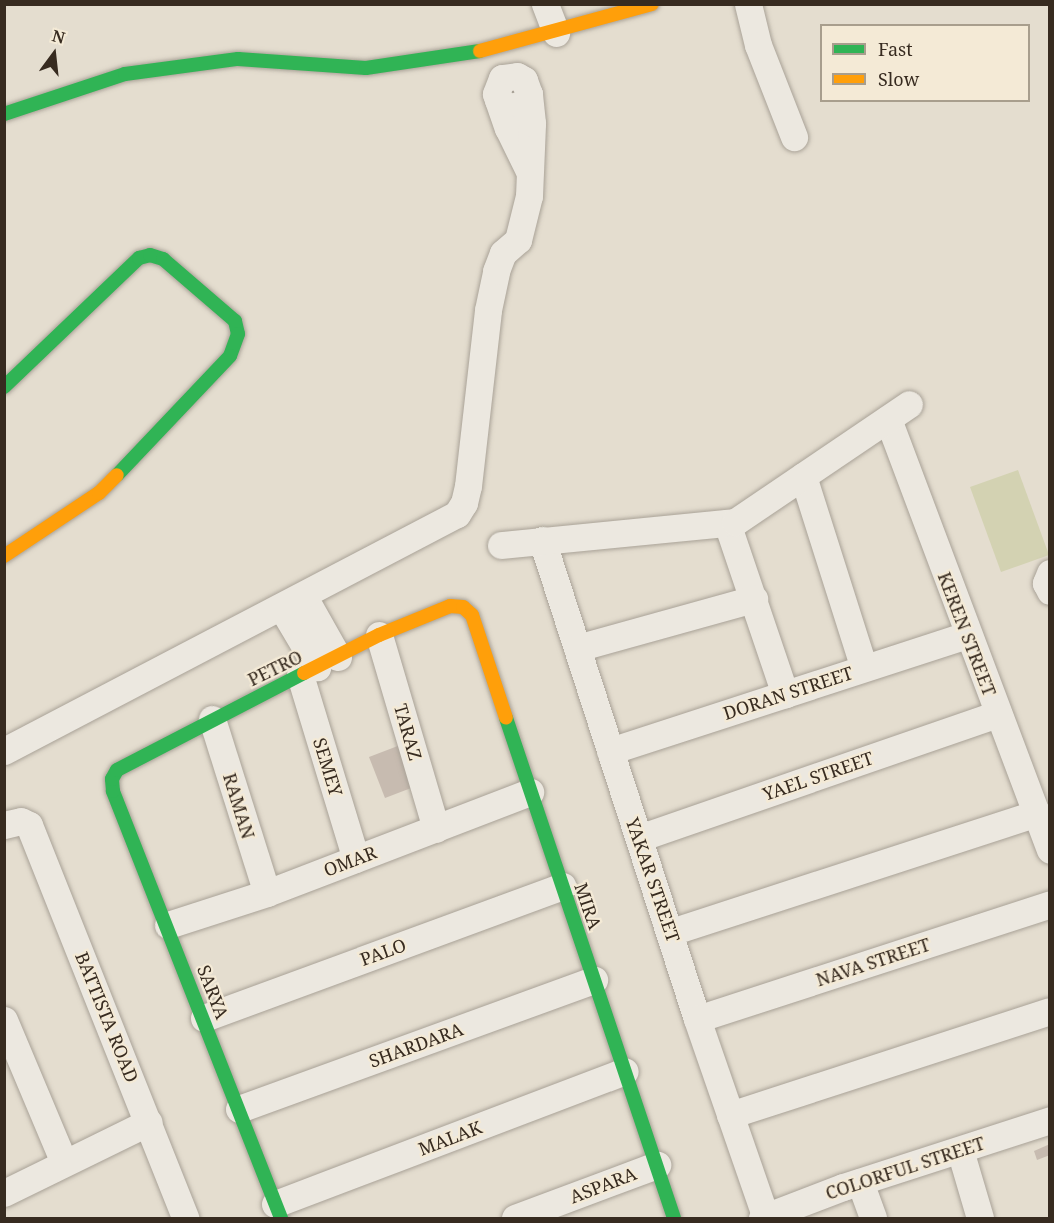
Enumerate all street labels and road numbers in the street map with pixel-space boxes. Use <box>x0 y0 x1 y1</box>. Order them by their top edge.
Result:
street label: KEREN STREET <box>933 569 1001 699</box>
street label: PETRO <box>244 646 306 690</box>
street label: DORAN STREET <box>720 662 856 724</box>
street label: TARAZ <box>390 701 426 763</box>
street label: SEMEY <box>309 735 347 799</box>
street label: YAEL STREET <box>760 747 876 805</box>
street label: RAMAN <box>219 770 259 842</box>
street label: YAKAR STREET <box>622 815 684 945</box>
street label: OMAR <box>321 841 379 881</box>
street label: MIRA <box>570 880 606 932</box>
street label: NAVA STREET <box>813 933 933 991</box>
street label: PALO <box>357 934 409 970</box>
street label: BATTISTA ROAD <box>71 949 143 1085</box>
street label: SARYA <box>193 962 233 1022</box>
street label: SHARDARA <box>366 1018 466 1072</box>
street label: MALAK <box>415 1116 485 1160</box>
street label: COLORFUL STREET <box>823 1132 987 1204</box>
street label: ASPARA <box>567 1162 639 1208</box>

